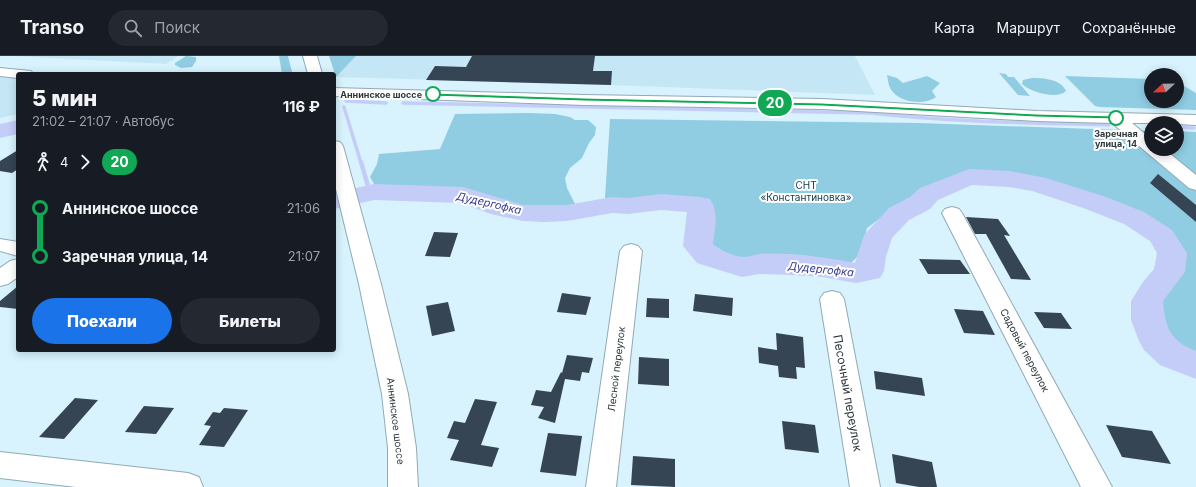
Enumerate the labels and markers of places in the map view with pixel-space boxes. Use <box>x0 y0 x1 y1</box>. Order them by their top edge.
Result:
marker: Аннинское шоссе <box>425 86 441 102</box>
place label: Аннинское шоссе <box>340 89 423 100</box>
marker: Заречная улица, 14 <box>1108 110 1124 126</box>
place label: Заречная улица, 14 <box>1094 128 1138 149</box>

